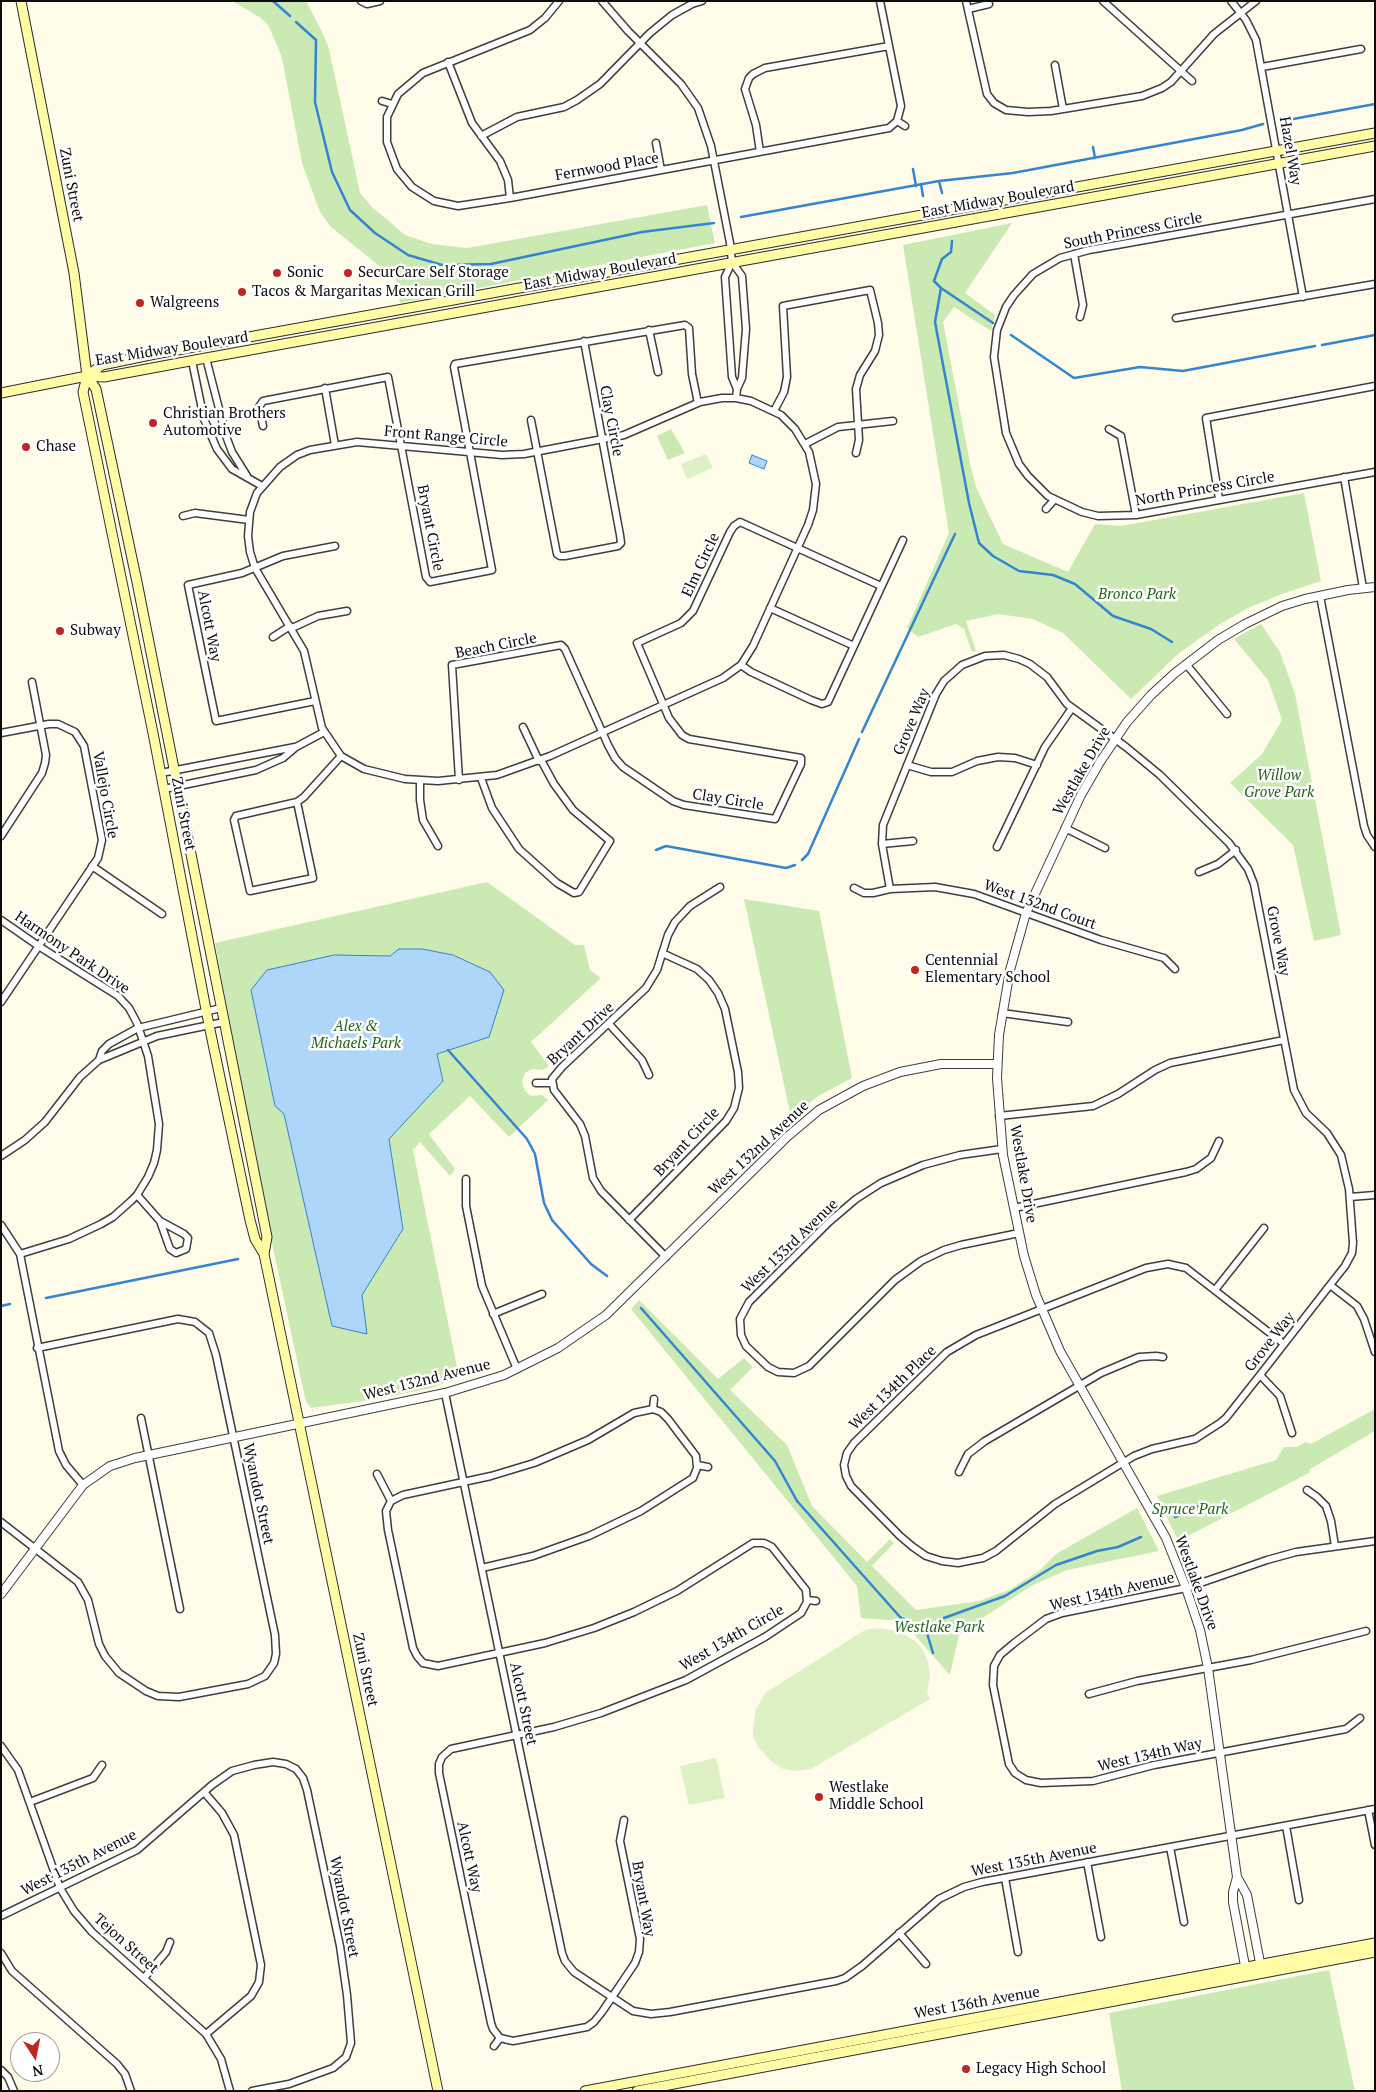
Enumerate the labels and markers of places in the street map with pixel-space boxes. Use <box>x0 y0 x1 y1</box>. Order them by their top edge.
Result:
place label: Sonic <box>287 264 324 282</box>
place label: SecurCare Self Storage <box>358 264 509 282</box>
marker: Sonic <box>271 267 283 279</box>
marker: SecurCare Self Storage <box>342 267 354 279</box>
place label: Tacos & Margaritas Mexican Grill <box>252 283 475 301</box>
marker: Tacos & Margaritas Mexican Grill <box>236 286 248 298</box>
place label: Walgreens <box>150 294 219 312</box>
marker: Walgreens <box>134 297 146 309</box>
place label: Christian Brothers Automotive <box>163 405 286 440</box>
marker: Christian Brothers Automotive <box>147 417 159 429</box>
place label: Chase <box>36 438 76 456</box>
marker: Chase <box>20 441 32 453</box>
place label: Subway <box>70 622 121 640</box>
marker: Subway <box>54 625 66 637</box>
place label: Centennial Elementary School <box>925 952 1051 987</box>
marker: Centennial Elementary School <box>909 964 921 976</box>
place label: Westlake Middle School <box>829 1779 924 1814</box>
marker: Westlake Middle School <box>813 1791 825 1803</box>
place label: Legacy High School <box>976 2060 1106 2078</box>
marker: Legacy High School <box>960 2063 972 2075</box>

